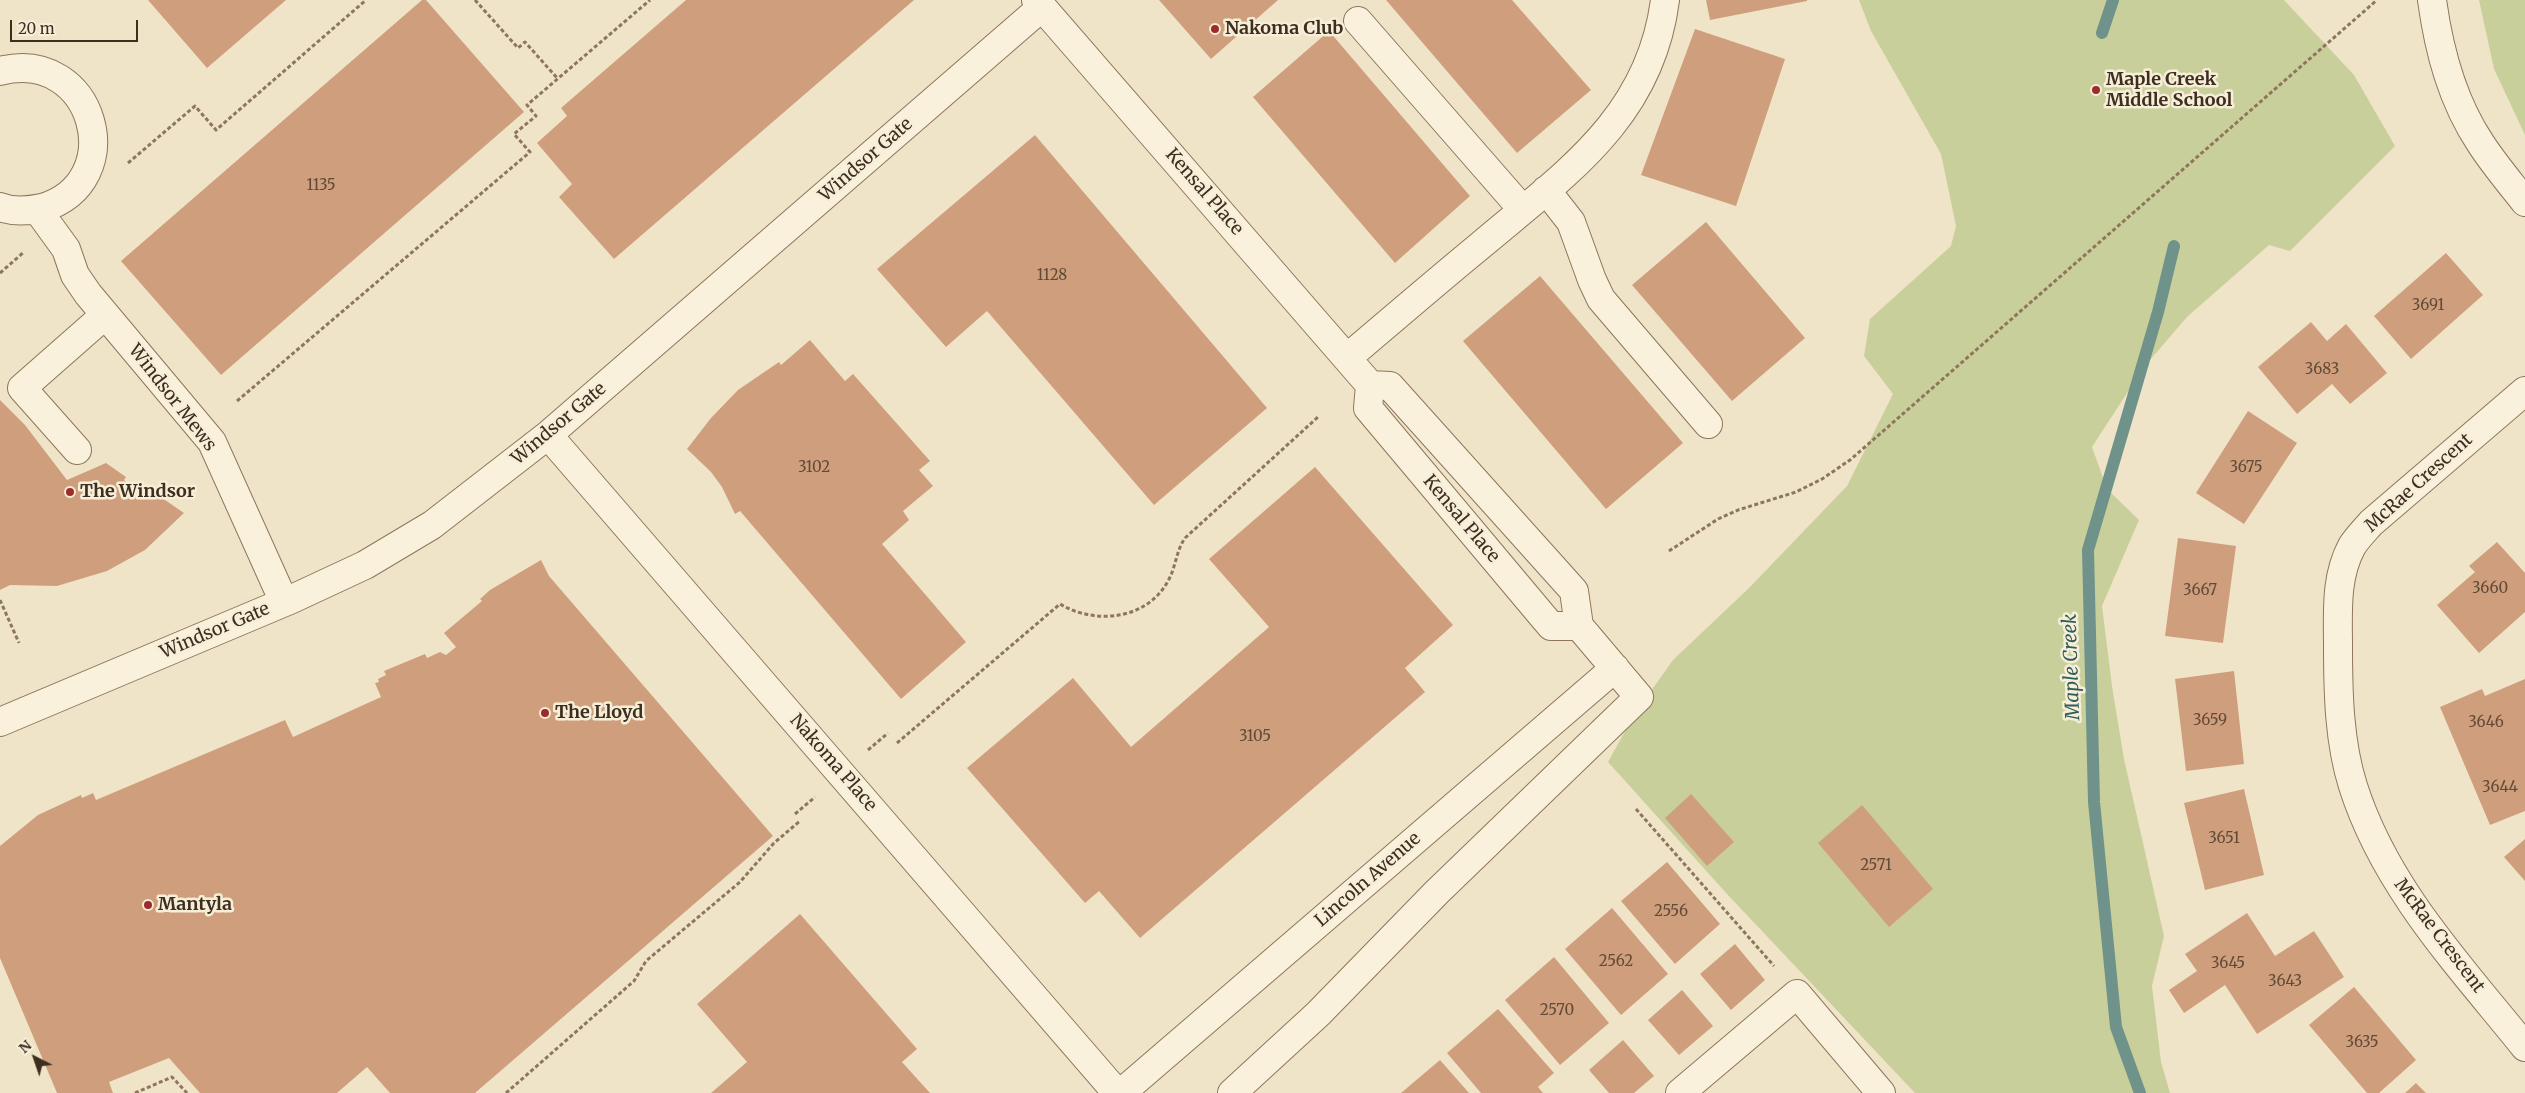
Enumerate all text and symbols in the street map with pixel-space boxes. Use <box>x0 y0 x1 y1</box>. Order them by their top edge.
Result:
scale bar <box>12 10 140 42</box>
place label: Nakoma Club <box>1225 18 1343 40</box>
text: 20 m <box>18 19 55 38</box>
marker: Nakoma Club <box>1209 23 1221 35</box>
place label: Maple Creek Middle School <box>2106 69 2232 112</box>
marker: Maple Creek Middle School <box>2090 84 2102 96</box>
street label: Windsor Gate <box>815 114 917 206</box>
street label: Kensal Place <box>1161 144 1247 240</box>
house number: 1135 <box>306 177 336 195</box>
house number: 1128 <box>1037 267 1067 285</box>
house number: 3691 <box>2412 297 2444 315</box>
street label: Windsor Mews <box>124 340 220 456</box>
house number: 3683 <box>2305 361 2339 379</box>
street label: Windsor Gate <box>507 378 611 470</box>
street label: McRae Crescent <box>2361 429 2477 537</box>
house number: 3102 <box>798 459 830 477</box>
house number: 3675 <box>2229 459 2263 477</box>
street label: Kensal Place <box>1418 471 1504 567</box>
place label: The Windsor <box>80 481 195 503</box>
marker: The Windsor <box>64 486 76 498</box>
house number: 3660 <box>2472 580 2508 598</box>
house number: 3667 <box>2183 582 2217 600</box>
street label: Windsor Gate <box>157 598 273 664</box>
water label: Maple Creek <box>2059 613 2085 721</box>
place label: The Lloyd <box>555 702 643 724</box>
marker: The Lloyd <box>539 707 551 719</box>
street label: Nakoma Place <box>785 710 881 816</box>
house number: 3659 <box>2193 712 2227 730</box>
house number: 3646 <box>2468 714 2504 732</box>
house number: 3105 <box>1239 728 1271 746</box>
house number: 3644 <box>2482 779 2518 797</box>
street label: Lincoln Avenue <box>1311 828 1425 932</box>
house number: 3651 <box>2208 830 2240 848</box>
house number: 2571 <box>1860 857 1892 875</box>
street label: McRae Crescent <box>2389 875 2489 997</box>
place label: Mantyla <box>158 894 232 916</box>
marker: Mantyla <box>142 899 154 911</box>
house number: 2556 <box>1654 903 1688 921</box>
house number: 2562 <box>1599 953 1633 971</box>
house number: 3645 <box>2211 955 2245 973</box>
house number: 3643 <box>2268 973 2302 991</box>
house number: 2570 <box>1540 1002 1574 1020</box>
north arrow <box>10 1033 60 1083</box>
house number: 3635 <box>2345 1034 2379 1052</box>
text: N <box>15 1036 35 1057</box>

